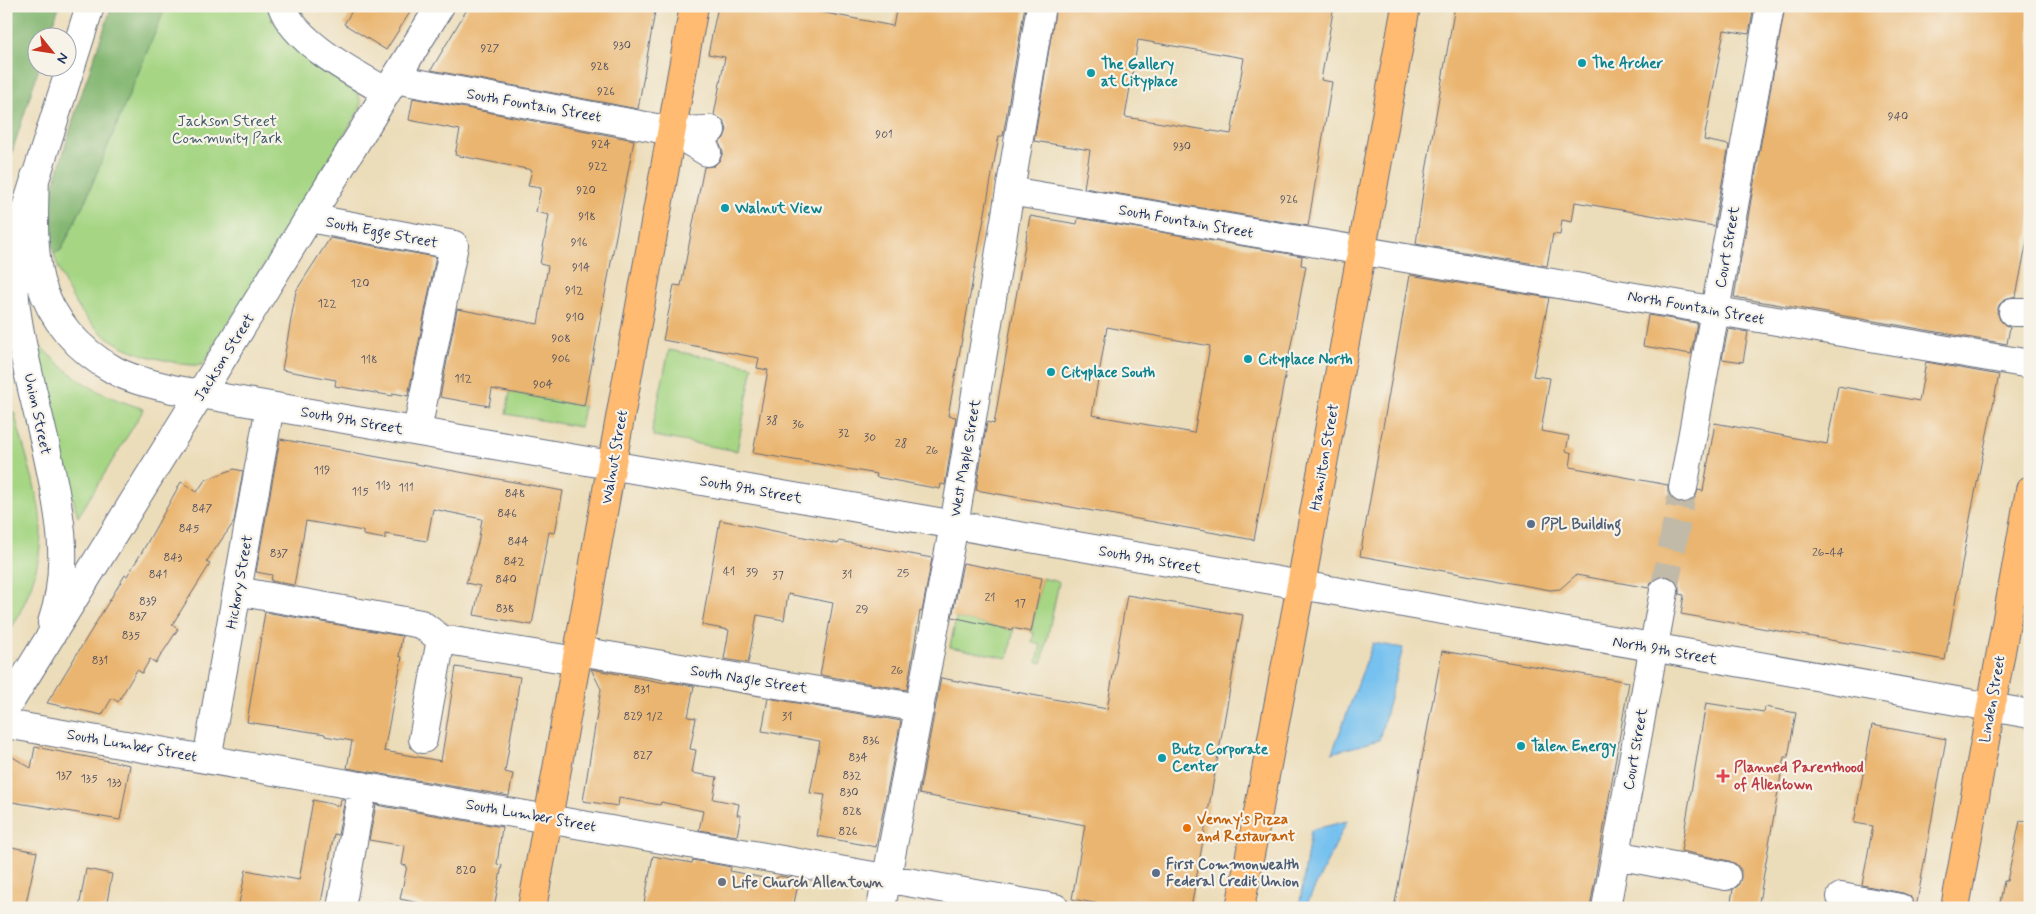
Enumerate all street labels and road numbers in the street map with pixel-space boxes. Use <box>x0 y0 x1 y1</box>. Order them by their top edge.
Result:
street label: South Fountain Street <box>465 84 603 128</box>
street label: South Fountain Street <box>1117 200 1255 244</box>
street label: Court Street <box>1711 204 1745 290</box>
street label: South Egge Street <box>324 212 439 255</box>
street label: North Fountain Street <box>1626 286 1766 330</box>
street label: Jackson Street <box>190 310 260 405</box>
street label: Union Street <box>19 372 55 457</box>
street label: West Maple Street <box>946 398 986 519</box>
street label: South 9th Street <box>299 402 405 440</box>
street label: Hamilton Street <box>1306 402 1344 512</box>
street label: Walnut Street <box>597 408 633 506</box>
street label: South 9th Street <box>698 471 804 509</box>
street label: Hickory Street <box>222 534 258 631</box>
street label: South 9th Street <box>1097 541 1203 579</box>
street label: North 9th Street <box>1611 632 1719 670</box>
street label: Linden Street <box>1976 654 2011 744</box>
street label: South Nagle Street <box>689 661 809 700</box>
street label: Court Street <box>1619 706 1653 792</box>
street label: South Lumber Street <box>65 725 199 767</box>
street label: South Lumber Street <box>464 795 598 837</box>

